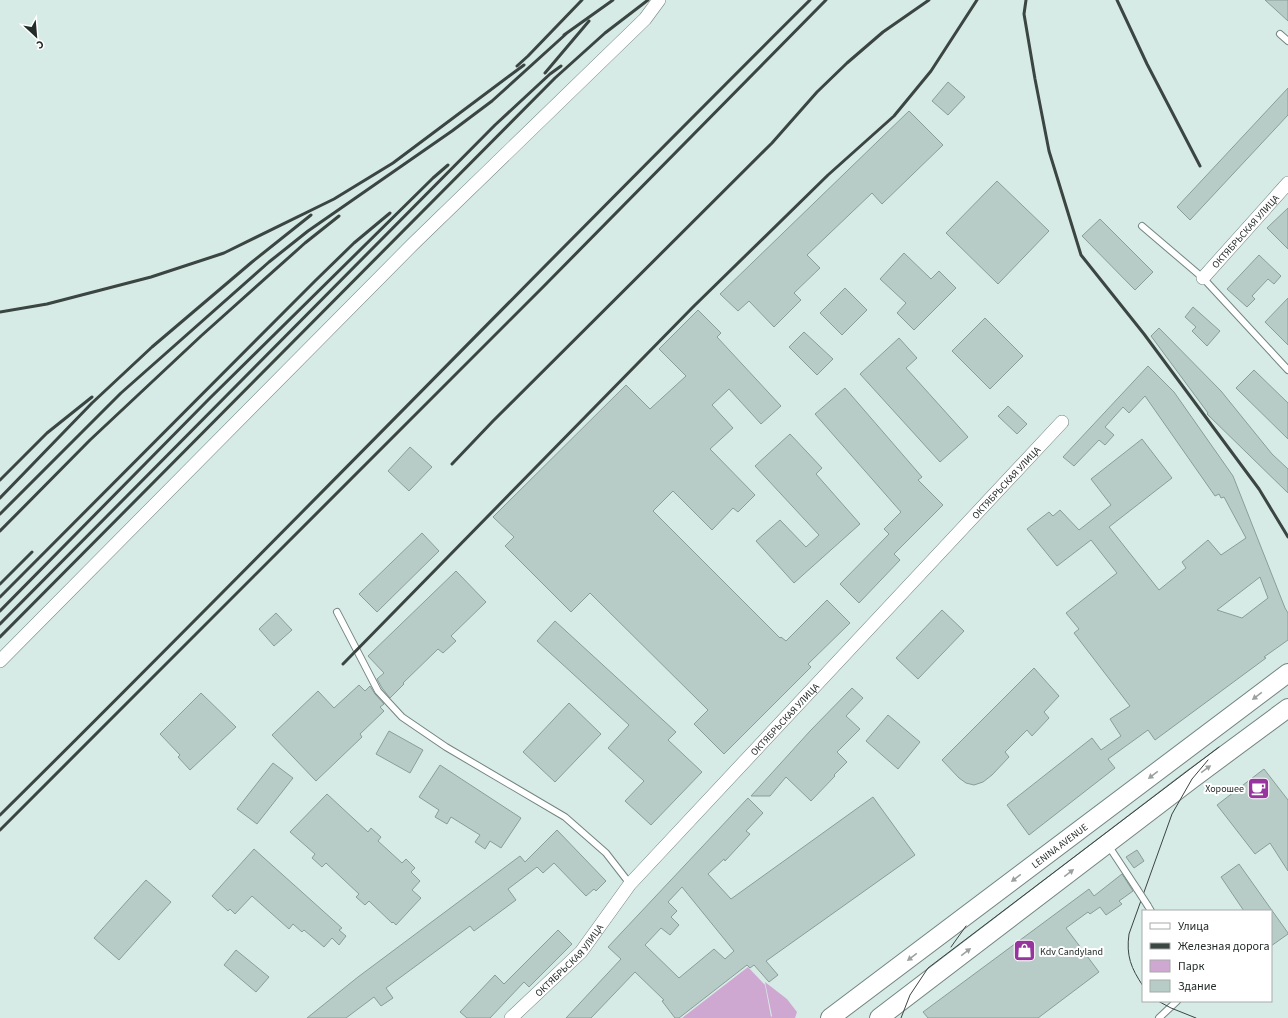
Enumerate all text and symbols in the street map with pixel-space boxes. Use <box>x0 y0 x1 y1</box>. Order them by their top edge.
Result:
north arrow <box>16 16 56 56</box>
text: С <box>33 36 46 53</box>
street label: ОКТЯБРЬСКАЯ УЛИЦА <box>1209 191 1283 272</box>
street label: ОКТЯБРЬСКАЯ УЛИЦА <box>969 443 1044 522</box>
street label: ОКТЯБРЬСКАЯ УЛИЦА <box>748 680 823 759</box>
one-way arrow <box>1252 692 1262 700</box>
one-way arrow <box>1200 764 1211 773</box>
one-way arrow <box>1148 771 1159 779</box>
cafe icon: Хорошее <box>1246 775 1272 801</box>
place label: Хорошее <box>1205 782 1244 796</box>
street label: LENINA AVENUE <box>1029 820 1091 872</box>
one-way arrow <box>1063 869 1074 877</box>
one-way arrow <box>1011 874 1021 882</box>
legend <box>1142 910 1272 1002</box>
text: Улица <box>1178 918 1209 935</box>
street label: ОКТЯБРЬСКАЯ УЛИЦА <box>532 921 607 1000</box>
shop icon: Kdv Candyland <box>1011 938 1037 964</box>
text: Железная дорога <box>1178 938 1270 955</box>
place label: Kdv Candyland <box>1040 945 1103 959</box>
one-way arrow <box>960 948 971 956</box>
one-way arrow <box>907 952 918 961</box>
text: Парк <box>1178 958 1204 975</box>
text: Здание <box>1178 978 1217 995</box>

